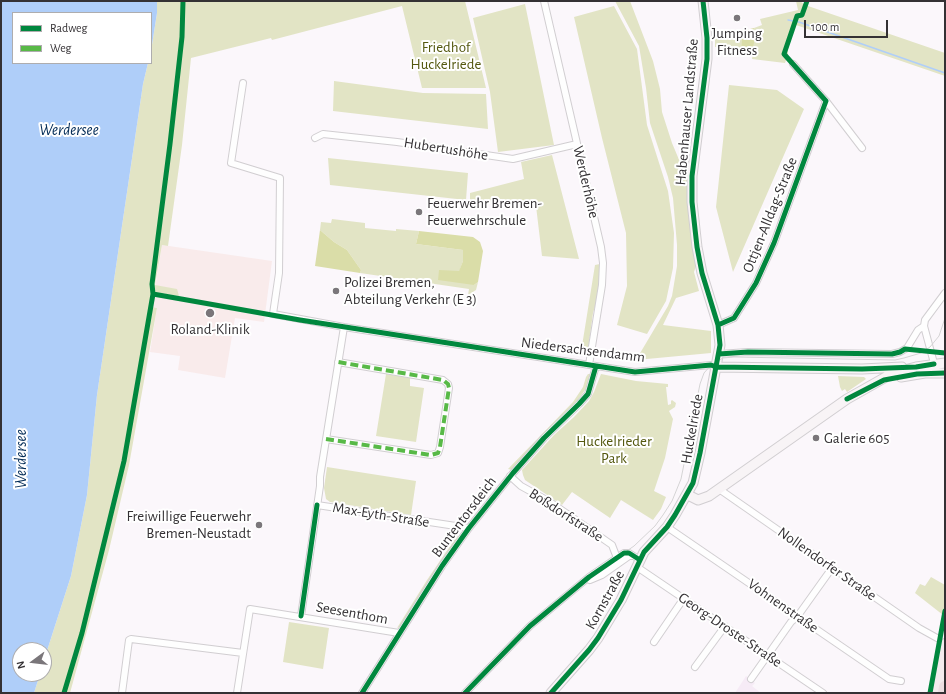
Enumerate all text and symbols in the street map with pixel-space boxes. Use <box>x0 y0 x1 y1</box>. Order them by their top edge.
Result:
legend <box>12 12 152 64</box>
scale bar <box>806 12 890 38</box>
marker: Jumping Fitness <box>732 13 742 23</box>
text: 100 m <box>811 21 839 33</box>
text: Radweg <box>50 22 87 34</box>
place label: Jumping Fitness <box>712 24 762 59</box>
park label: Friedhof Huckelriede <box>411 38 481 73</box>
street label: Habenhauser Landstraße <box>672 38 702 186</box>
text: Weg <box>50 42 71 54</box>
water label: Werdersee <box>39 120 99 140</box>
street label: Hubertushöhe <box>403 133 489 165</box>
street label: Werderhöhe <box>569 144 603 220</box>
street label: Ottjen-Alldag-Straße <box>739 155 801 275</box>
place label: Feuerwehr Bremen- Feuerwehrschule <box>427 194 542 229</box>
marker: Feuerwehr Bremen- Feuerwehrschule <box>414 207 424 217</box>
place label: Polizei Bremen, Abteilung Verkehr (E 3) <box>344 273 477 308</box>
marker: Polizei Bremen, Abteilung Verkehr (E 3) <box>331 286 341 296</box>
marker: Roland-Klinik <box>204 307 216 319</box>
place label: Roland-Klinik <box>170 320 250 338</box>
street label: Niedersachsendamm <box>520 333 646 367</box>
street label: Huckelriede <box>677 393 707 465</box>
water label: Werdersee <box>11 429 31 489</box>
place label: Galerie 605 <box>824 429 890 447</box>
park label: Huckelrieder Park <box>576 432 652 467</box>
marker: Galerie 605 <box>811 433 821 443</box>
street label: Buntentorsdeich <box>428 473 500 561</box>
street label: Boßdorfstraße <box>525 484 607 546</box>
street label: Max-Eyth-Straße <box>331 498 431 532</box>
place label: Freiwillige Feuerwehr Bremen-Neustadt <box>126 507 251 542</box>
marker: Freiwillige Feuerwehr Bremen-Neustadt <box>254 520 264 530</box>
street label: Nollendorfer Straße <box>774 523 880 605</box>
street label: Kornstraße <box>581 567 629 633</box>
street label: Vohnenstraße <box>744 575 822 637</box>
street label: Georg-Droste-Straße <box>675 589 785 671</box>
street label: Seesenthom <box>315 598 389 628</box>
north arrow <box>12 642 52 682</box>
text: N <box>15 660 27 670</box>

